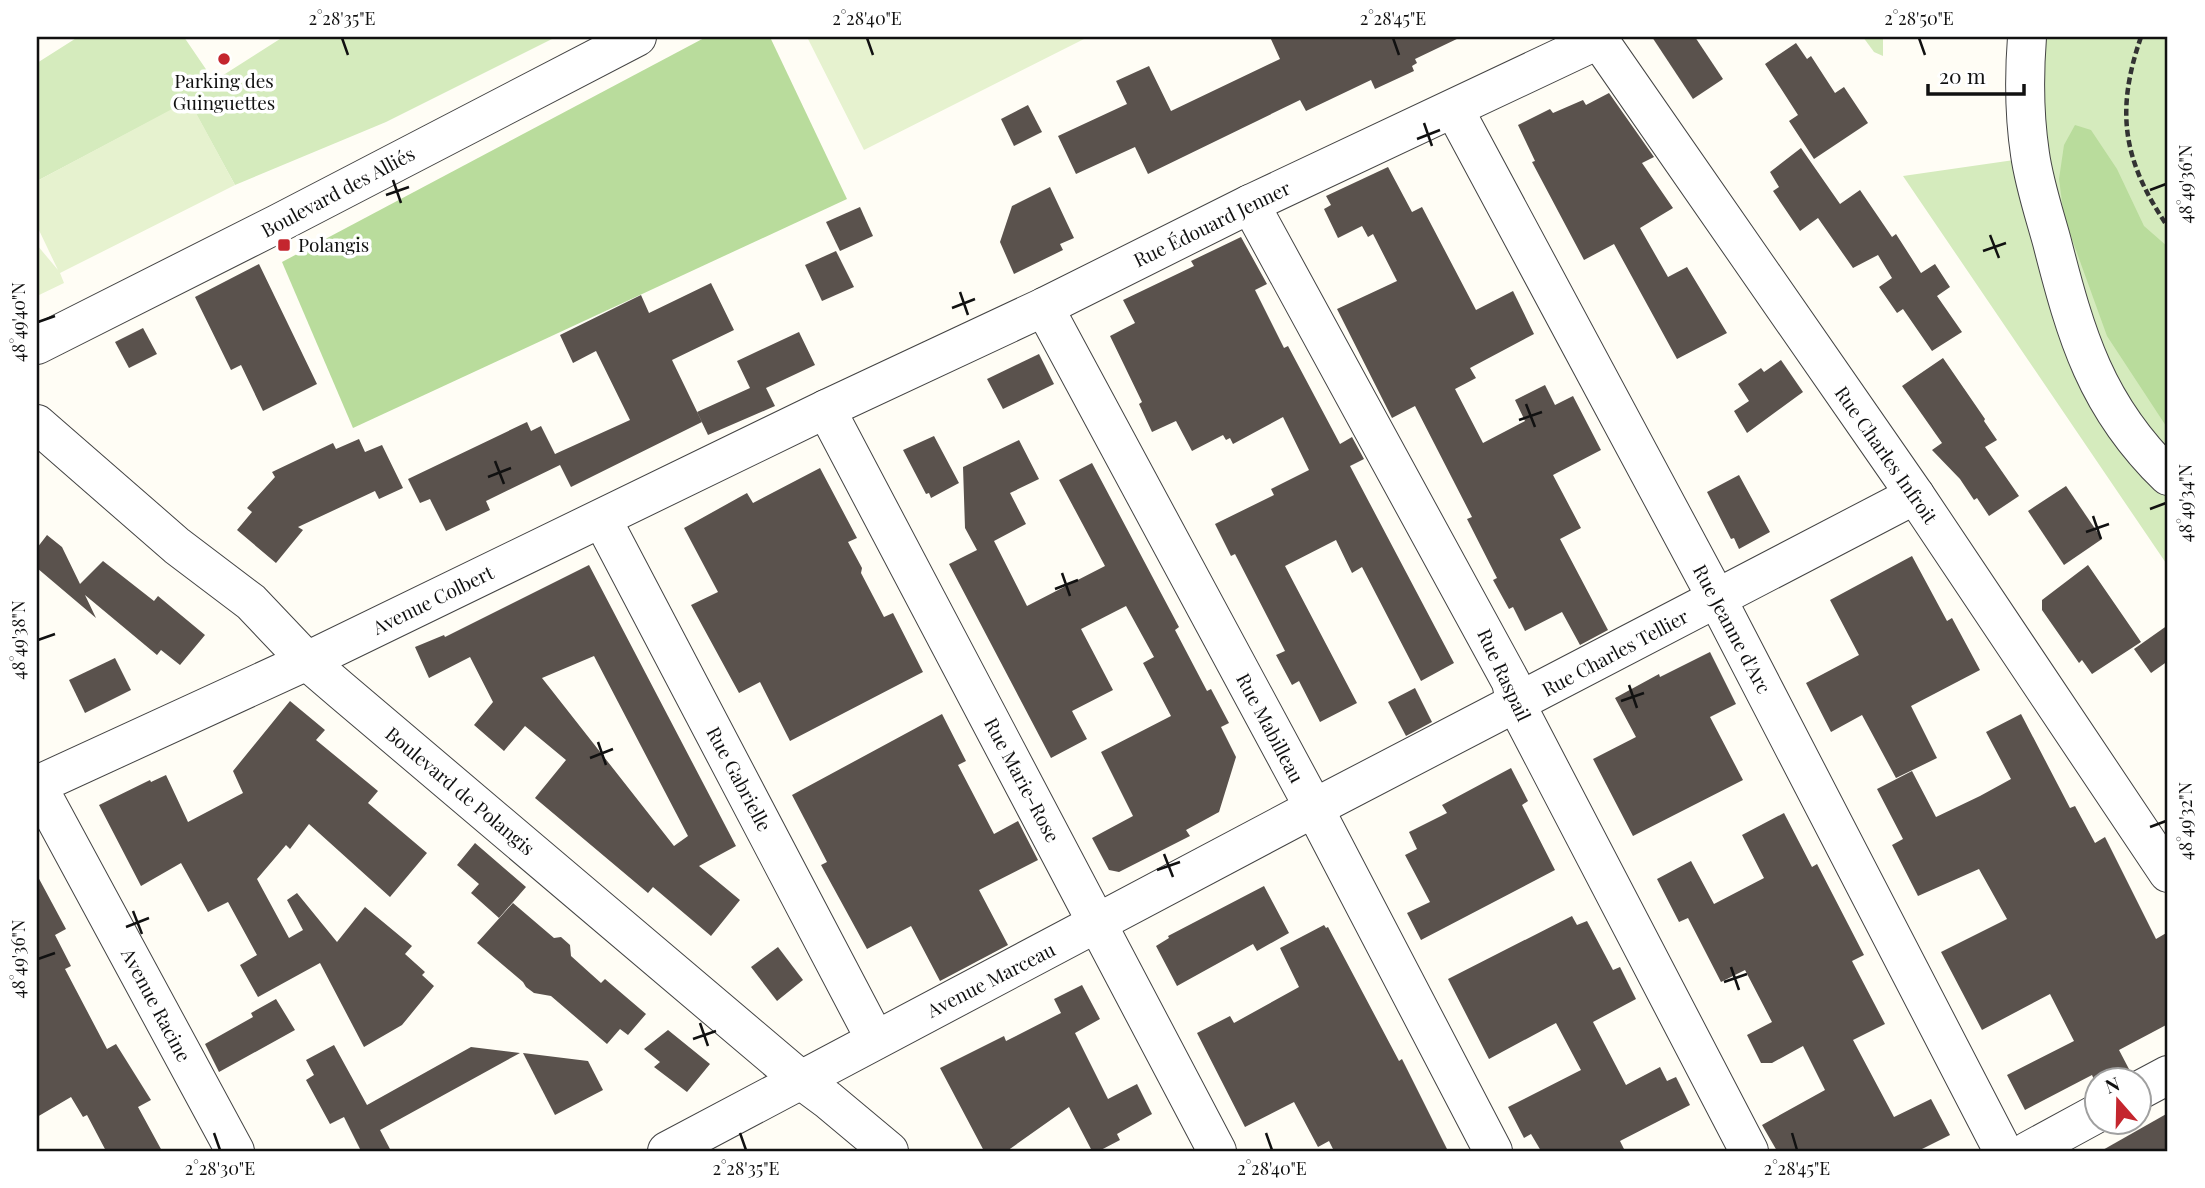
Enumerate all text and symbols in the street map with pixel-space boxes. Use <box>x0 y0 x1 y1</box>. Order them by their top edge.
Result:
text: 2°28'35"E <box>308 6 376 30</box>
text: 2°28'40"E <box>832 6 902 30</box>
text: 2°28'45"E <box>1360 6 1426 30</box>
text: 2°28'50"E <box>1884 6 1954 30</box>
marker: Parking des Guinguettes <box>216 51 232 67</box>
scale bar <box>1928 52 2025 96</box>
text: 20 m <box>1939 61 1986 89</box>
place label: Parking des Guinguettes <box>173 67 275 115</box>
street label: Boulevard des Alliés <box>256 140 419 243</box>
text: 48°49'36"N <box>2173 144 2197 224</box>
street label: Rue Édouard Jenner <box>1129 174 1295 272</box>
place label: Polangis <box>298 231 369 257</box>
marker: Polangis <box>276 237 292 253</box>
text: 48°49'40"N <box>6 282 30 362</box>
street label: Rue Charles Infroit <box>1830 380 1944 529</box>
text: 48°49'34"N <box>2173 464 2197 542</box>
street label: Avenue Colbert <box>367 558 498 640</box>
street label: Rue Jeanne d'Arc <box>1688 559 1778 698</box>
text: 48°49'38"N <box>6 600 30 680</box>
street label: Rue Charles Tellier <box>1537 602 1693 702</box>
street label: Rue Raspail <box>1472 624 1538 726</box>
street label: Rue Mabilleau <box>1231 668 1311 787</box>
street label: Rue Marie-Rose <box>979 713 1067 846</box>
street label: Boulevard de Polangis <box>381 720 541 860</box>
street label: Rue Gabrielle <box>701 722 778 835</box>
text: 48°49'32"N <box>2173 782 2197 860</box>
text: 48°49'36"N <box>6 919 30 999</box>
street label: Avenue Marceau <box>921 936 1059 1023</box>
street label: Avenue Racine <box>116 942 198 1066</box>
north arrow <box>2082 1066 2152 1136</box>
text: N <box>2101 1069 2123 1099</box>
text: 2°28'30"E <box>185 1156 255 1180</box>
text: 2°28'35"E <box>712 1156 780 1180</box>
text: 2°28'40"E <box>1237 1156 1307 1180</box>
text: 2°28'45"E <box>1764 1156 1830 1180</box>

